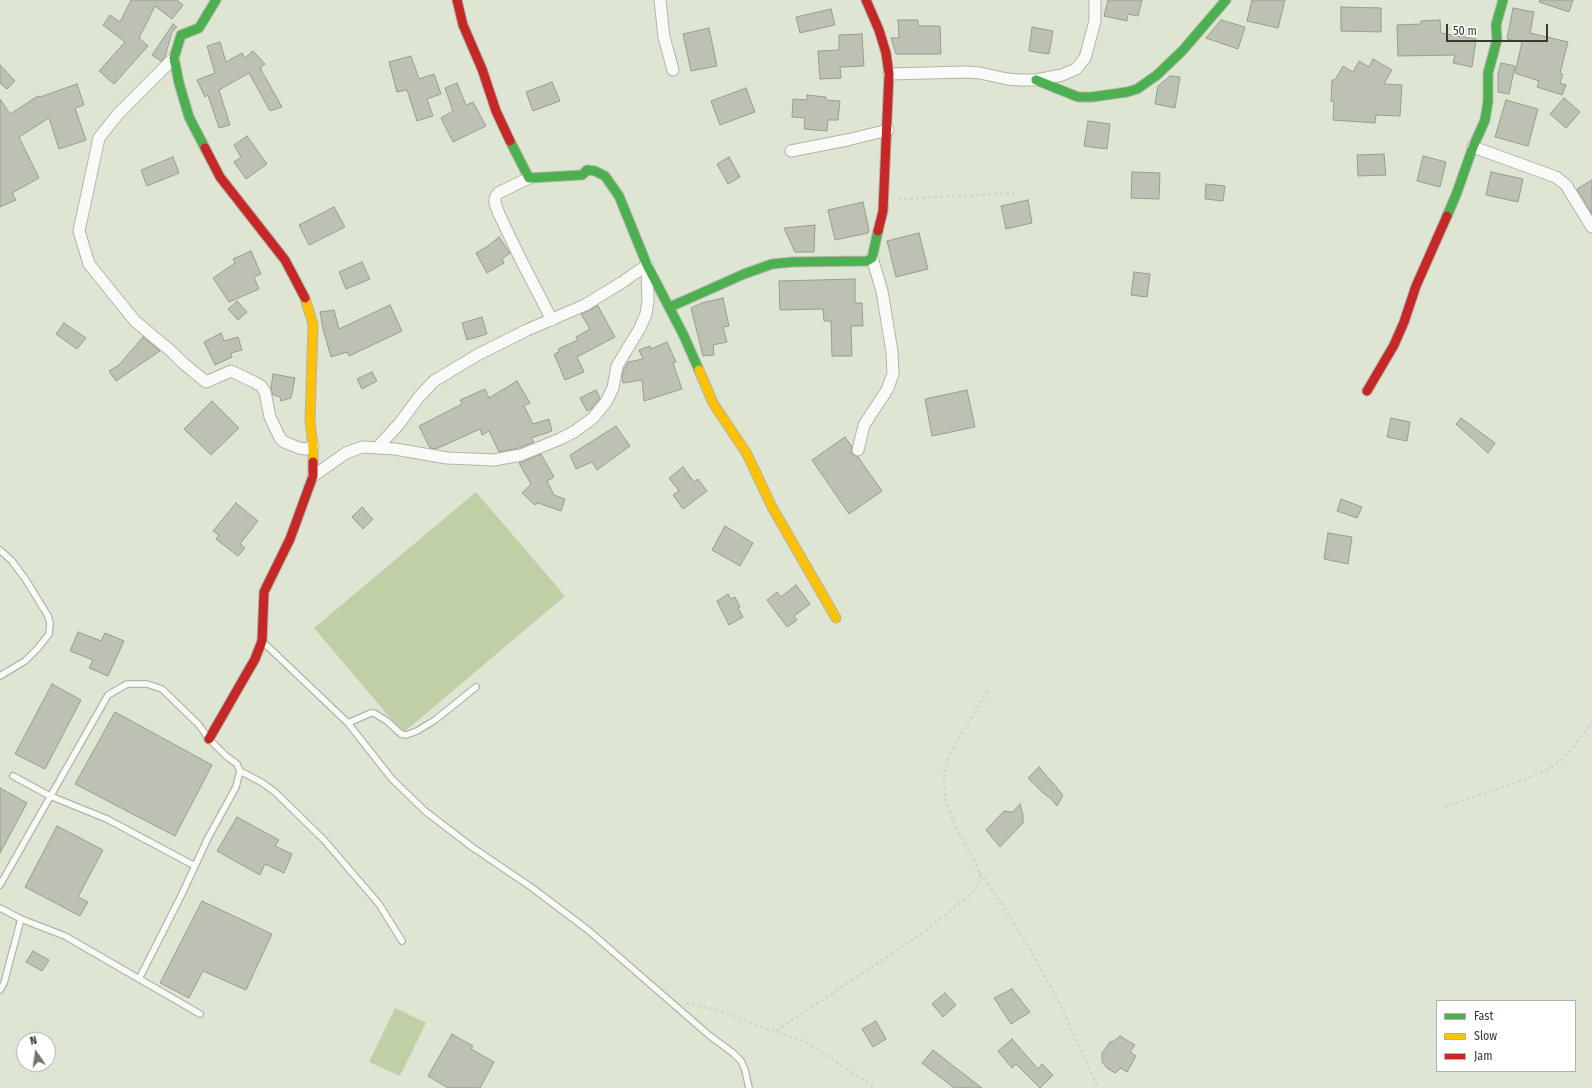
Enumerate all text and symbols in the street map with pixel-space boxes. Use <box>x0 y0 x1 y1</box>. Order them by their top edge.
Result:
scale bar <box>1448 16 1550 42</box>
text: 50 m <box>1453 24 1477 38</box>
legend <box>1436 1000 1576 1072</box>
text: Fast <box>1474 1009 1493 1023</box>
text: Slow <box>1474 1029 1497 1043</box>
north arrow <box>16 1032 56 1072</box>
text: N <box>29 1034 38 1048</box>
text: Jam <box>1474 1049 1492 1063</box>

